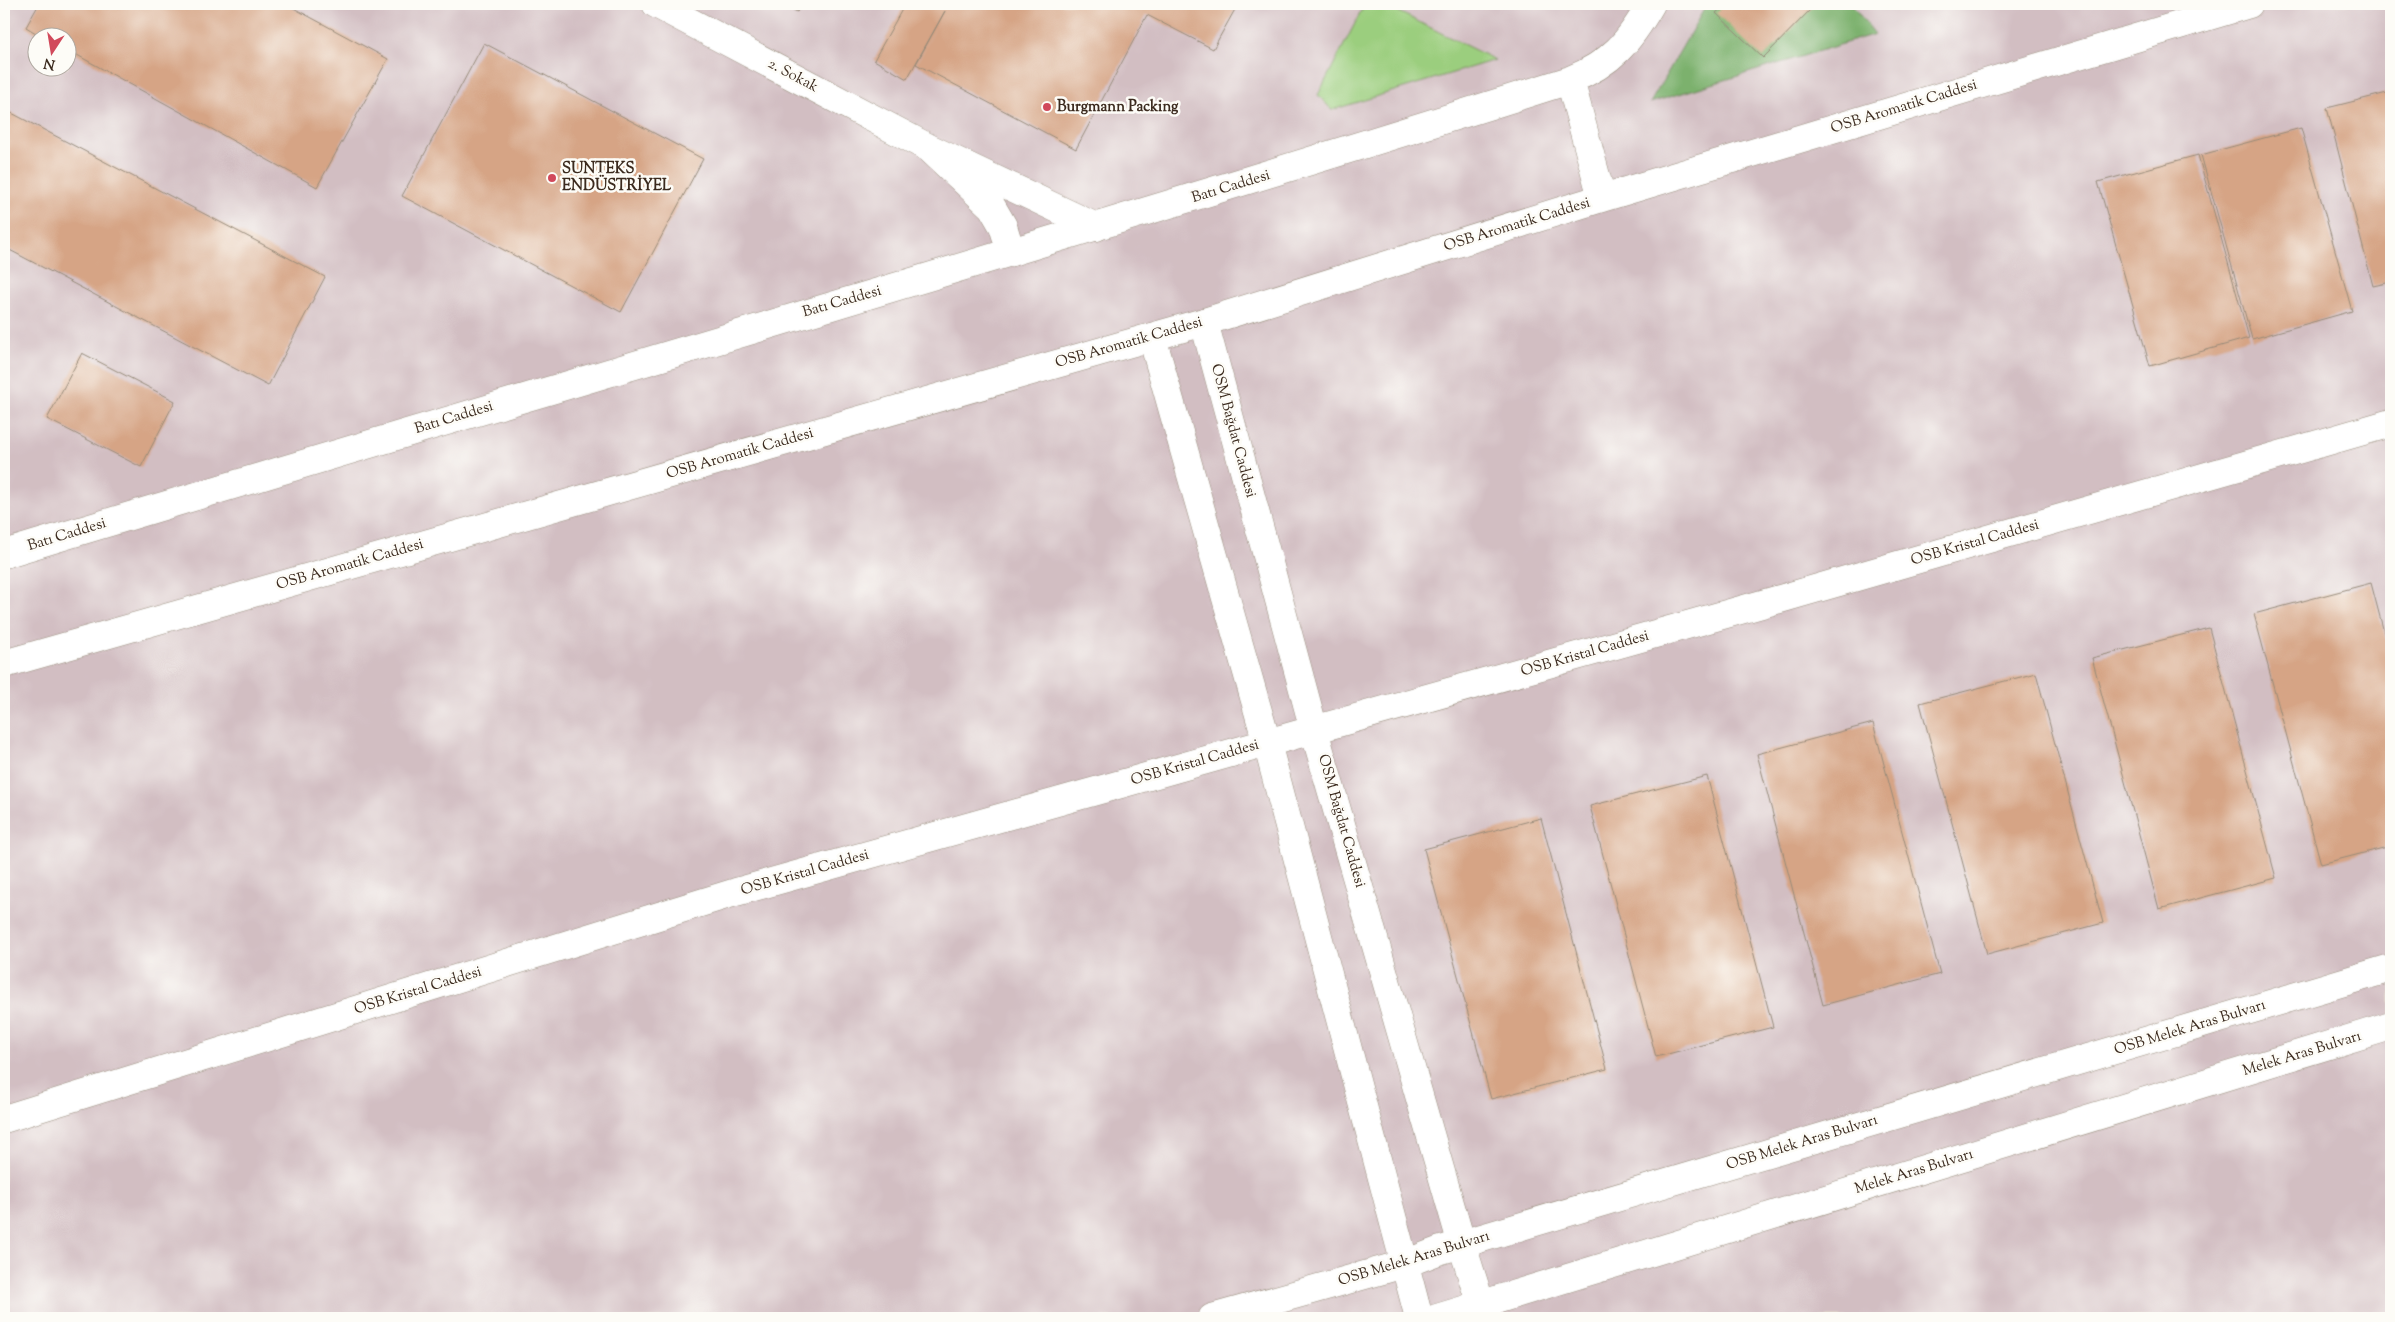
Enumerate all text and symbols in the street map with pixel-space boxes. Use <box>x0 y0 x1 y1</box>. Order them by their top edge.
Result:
north arrow <box>28 28 78 78</box>
text: N <box>42 52 57 74</box>
street label: 2. Sokak <box>764 54 822 98</box>
street label: OSB Aromatik Caddesi <box>1828 75 1980 139</box>
place label: Burgmann Packing <box>1057 97 1179 118</box>
marker: Burgmann Packing <box>1041 101 1053 113</box>
place label: SUNTEKS ENDÜSTRİYEL <box>562 159 672 197</box>
street label: Batı Caddesi <box>1189 165 1273 209</box>
marker: SUNTEKS ENDÜSTRİYEL <box>546 172 558 184</box>
street label: OSB Aromatik Caddesi <box>1441 193 1593 257</box>
street label: Batı Caddesi <box>800 281 884 323</box>
street label: OSB Aromatik Caddesi <box>1053 312 1205 374</box>
street label: OSM Bağdat Caddesi <box>1205 362 1261 500</box>
street label: Batı Caddesi <box>412 396 496 440</box>
street label: OSB Aromatik Caddesi <box>664 423 816 485</box>
street label: Batı Caddesi <box>25 513 109 557</box>
street label: OSB Kristal Caddesi <box>1908 515 2042 571</box>
street label: OSB Aromatik Caddesi <box>274 534 426 596</box>
street label: OSB Kristal Caddesi <box>1518 626 1652 682</box>
street label: OSB Kristal Caddesi <box>1128 735 1262 791</box>
street label: OSM Bağdat Caddesi <box>1312 752 1370 890</box>
street label: OSB Kristal Caddesi <box>738 845 872 901</box>
street label: OSB Kristal Caddesi <box>352 962 484 1020</box>
street label: OSB Melek Aras Bulvarı <box>2112 995 2268 1061</box>
street label: Melek Aras Bulvarı <box>2240 1026 2364 1082</box>
street label: OSB Melek Aras Bulvarı <box>1724 1110 1880 1176</box>
street label: Melek Aras Bulvarı <box>1852 1144 1976 1200</box>
street label: OSB Melek Aras Bulvarı <box>1336 1226 1492 1292</box>

